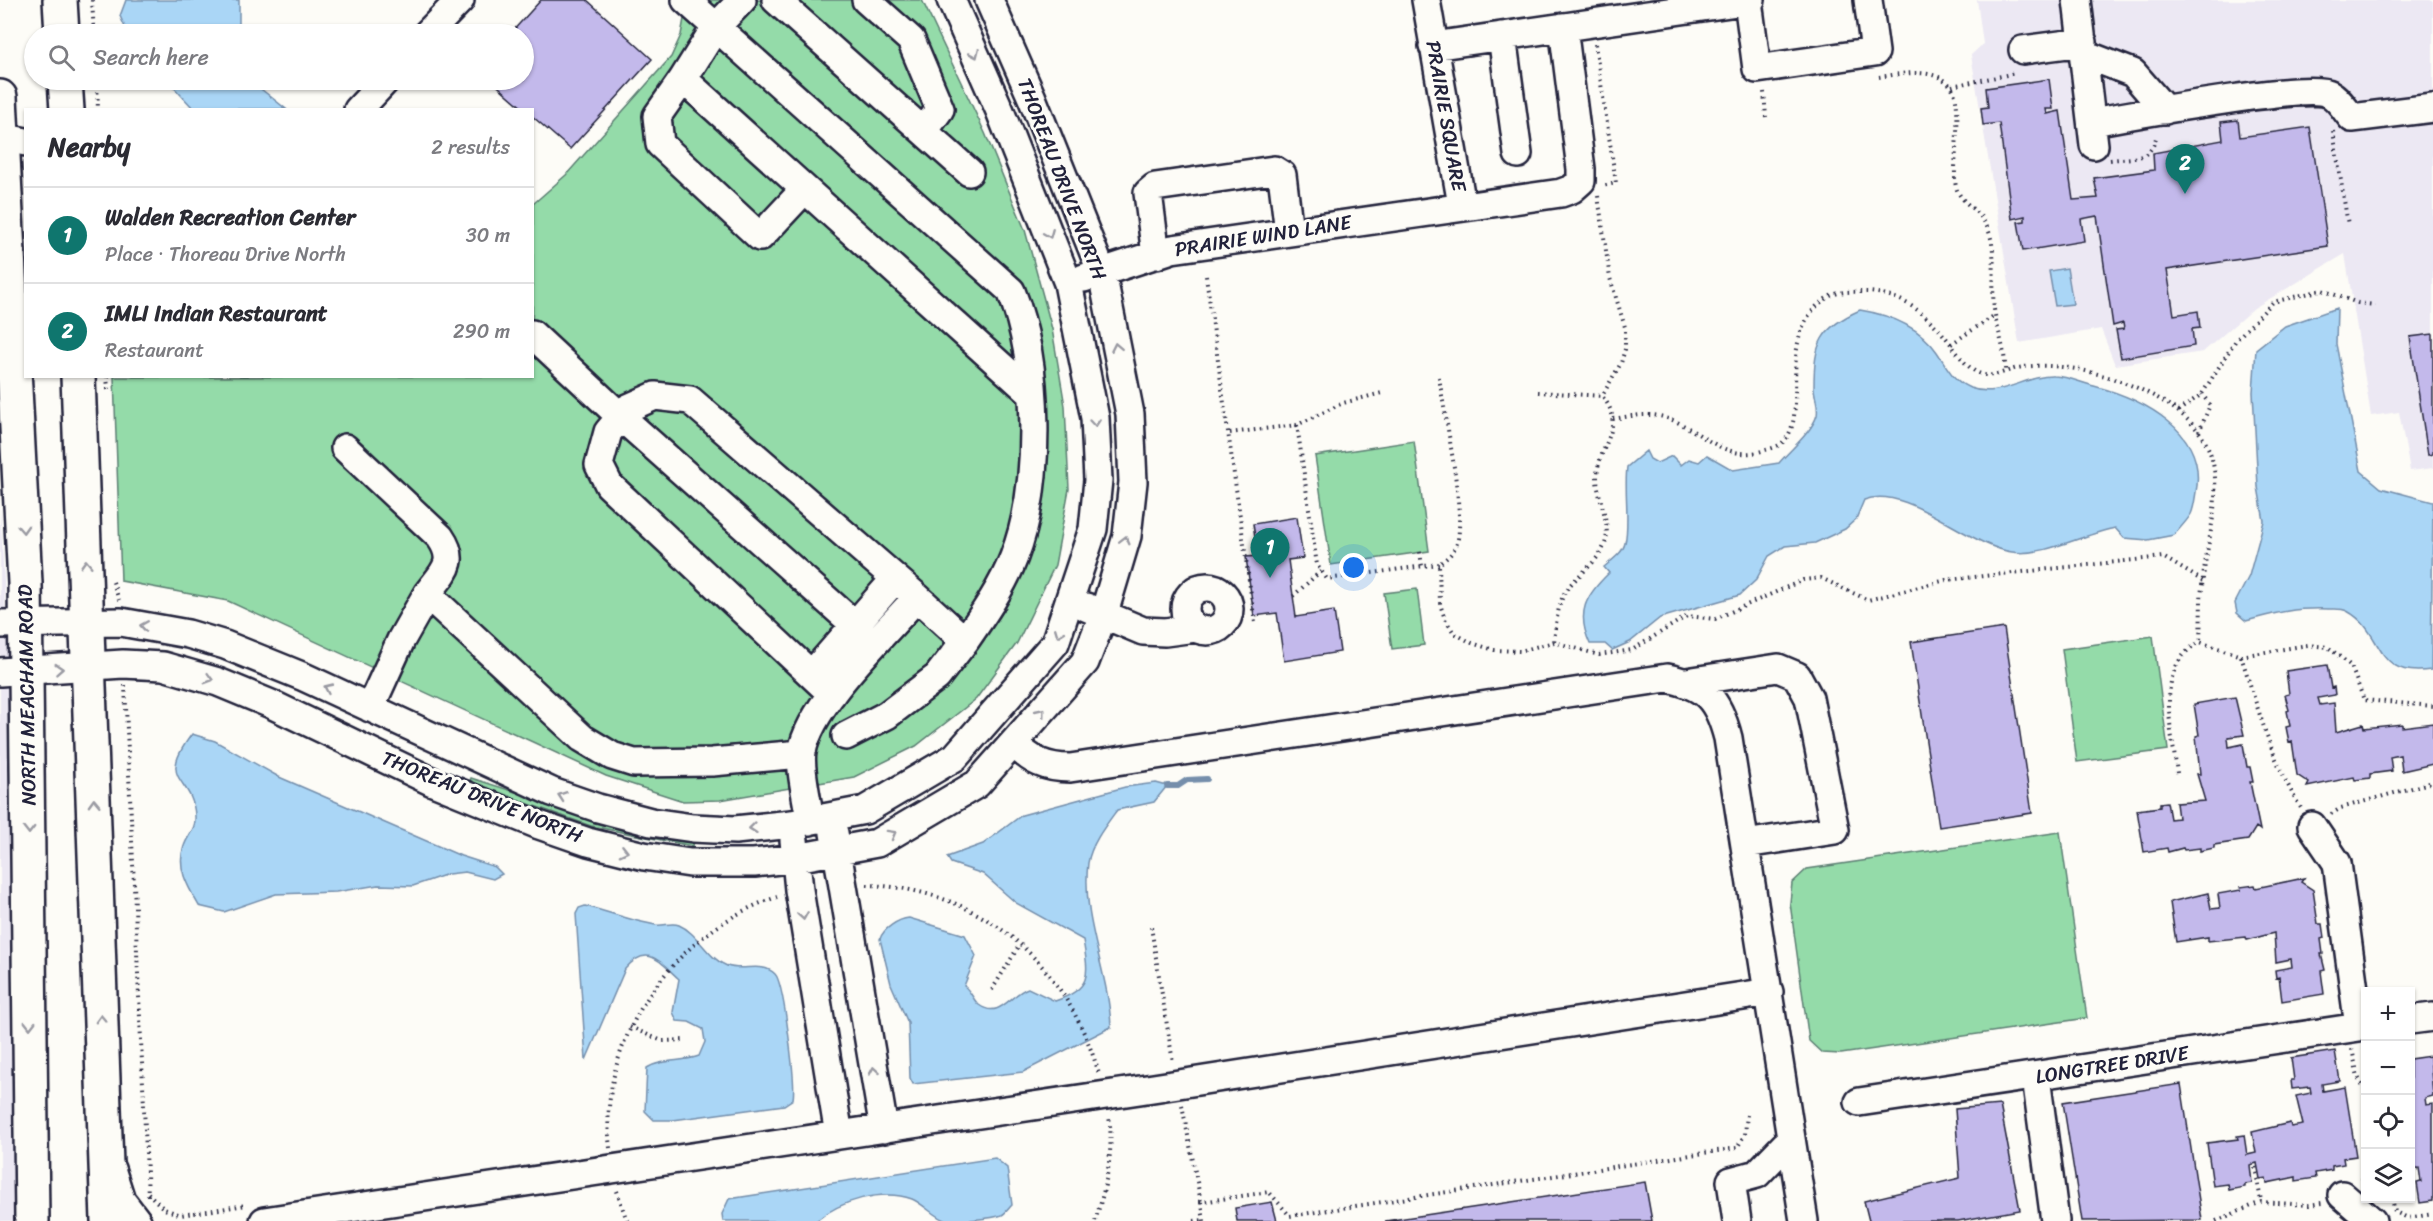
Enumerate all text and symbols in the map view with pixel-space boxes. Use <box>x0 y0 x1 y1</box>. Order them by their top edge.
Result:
search box <box>24 24 534 90</box>
text: Search here <box>93 38 209 77</box>
street label: PRAIRIE SQUARE <box>1416 38 1477 196</box>
icon: search <box>45 41 78 74</box>
one-way arrow <box>967 47 979 58</box>
street label: THOREAU DRIVE NORTH <box>1007 73 1117 285</box>
text: Nearby <box>48 124 130 170</box>
text: 2 results <box>431 130 510 165</box>
pin: 2 <box>2166 144 2204 194</box>
text: Walden Recreation Center <box>105 198 355 237</box>
street label: PRAIRIE WIND LANE <box>1172 204 1356 267</box>
text: 1 <box>63 218 72 253</box>
text: 30 m <box>466 218 510 253</box>
one-way arrow <box>1042 228 1054 239</box>
text: Place · Thoreau Drive North <box>105 237 346 272</box>
text: IMLI Indian Restaurant <box>105 294 327 333</box>
text: 2 <box>62 314 73 349</box>
text: 290 m <box>453 314 510 349</box>
text: Restaurant <box>105 333 204 368</box>
one-way arrow <box>1110 342 1123 352</box>
one-way arrow <box>1088 418 1101 427</box>
one-way arrow <box>16 525 29 534</box>
pin: 1 <box>1250 528 1290 578</box>
one-way arrow <box>1118 535 1131 545</box>
your location <box>1339 553 1368 582</box>
one-way arrow <box>79 560 92 569</box>
street label: NORTH MEACHAM ROAD <box>8 584 46 806</box>
one-way arrow <box>140 621 149 633</box>
one-way arrow <box>1054 627 1066 638</box>
one-way arrow <box>54 663 63 676</box>
one-way arrow <box>203 672 214 684</box>
one-way arrow <box>324 684 335 696</box>
one-way arrow <box>1033 707 1044 718</box>
street label: THOREAU DRIVE NORTH <box>376 741 588 853</box>
one-way arrow <box>558 791 568 803</box>
one-way arrow <box>88 799 100 808</box>
one-way arrow <box>749 821 758 834</box>
one-way arrow <box>23 825 35 834</box>
one-way arrow <box>886 830 897 841</box>
one-way arrow <box>619 843 629 856</box>
one-way arrow <box>797 912 809 921</box>
map controls <box>2361 987 2415 1203</box>
button: + <box>2361 987 2415 1041</box>
one-way arrow <box>95 1014 107 1023</box>
one-way arrow <box>24 1020 36 1029</box>
street label: LONGTREE DRIVE <box>2033 1035 2193 1094</box>
button: − <box>2361 1041 2415 1095</box>
one-way arrow <box>868 1066 881 1076</box>
button: locate <box>2361 1095 2415 1149</box>
button: layers <box>2361 1149 2415 1203</box>

